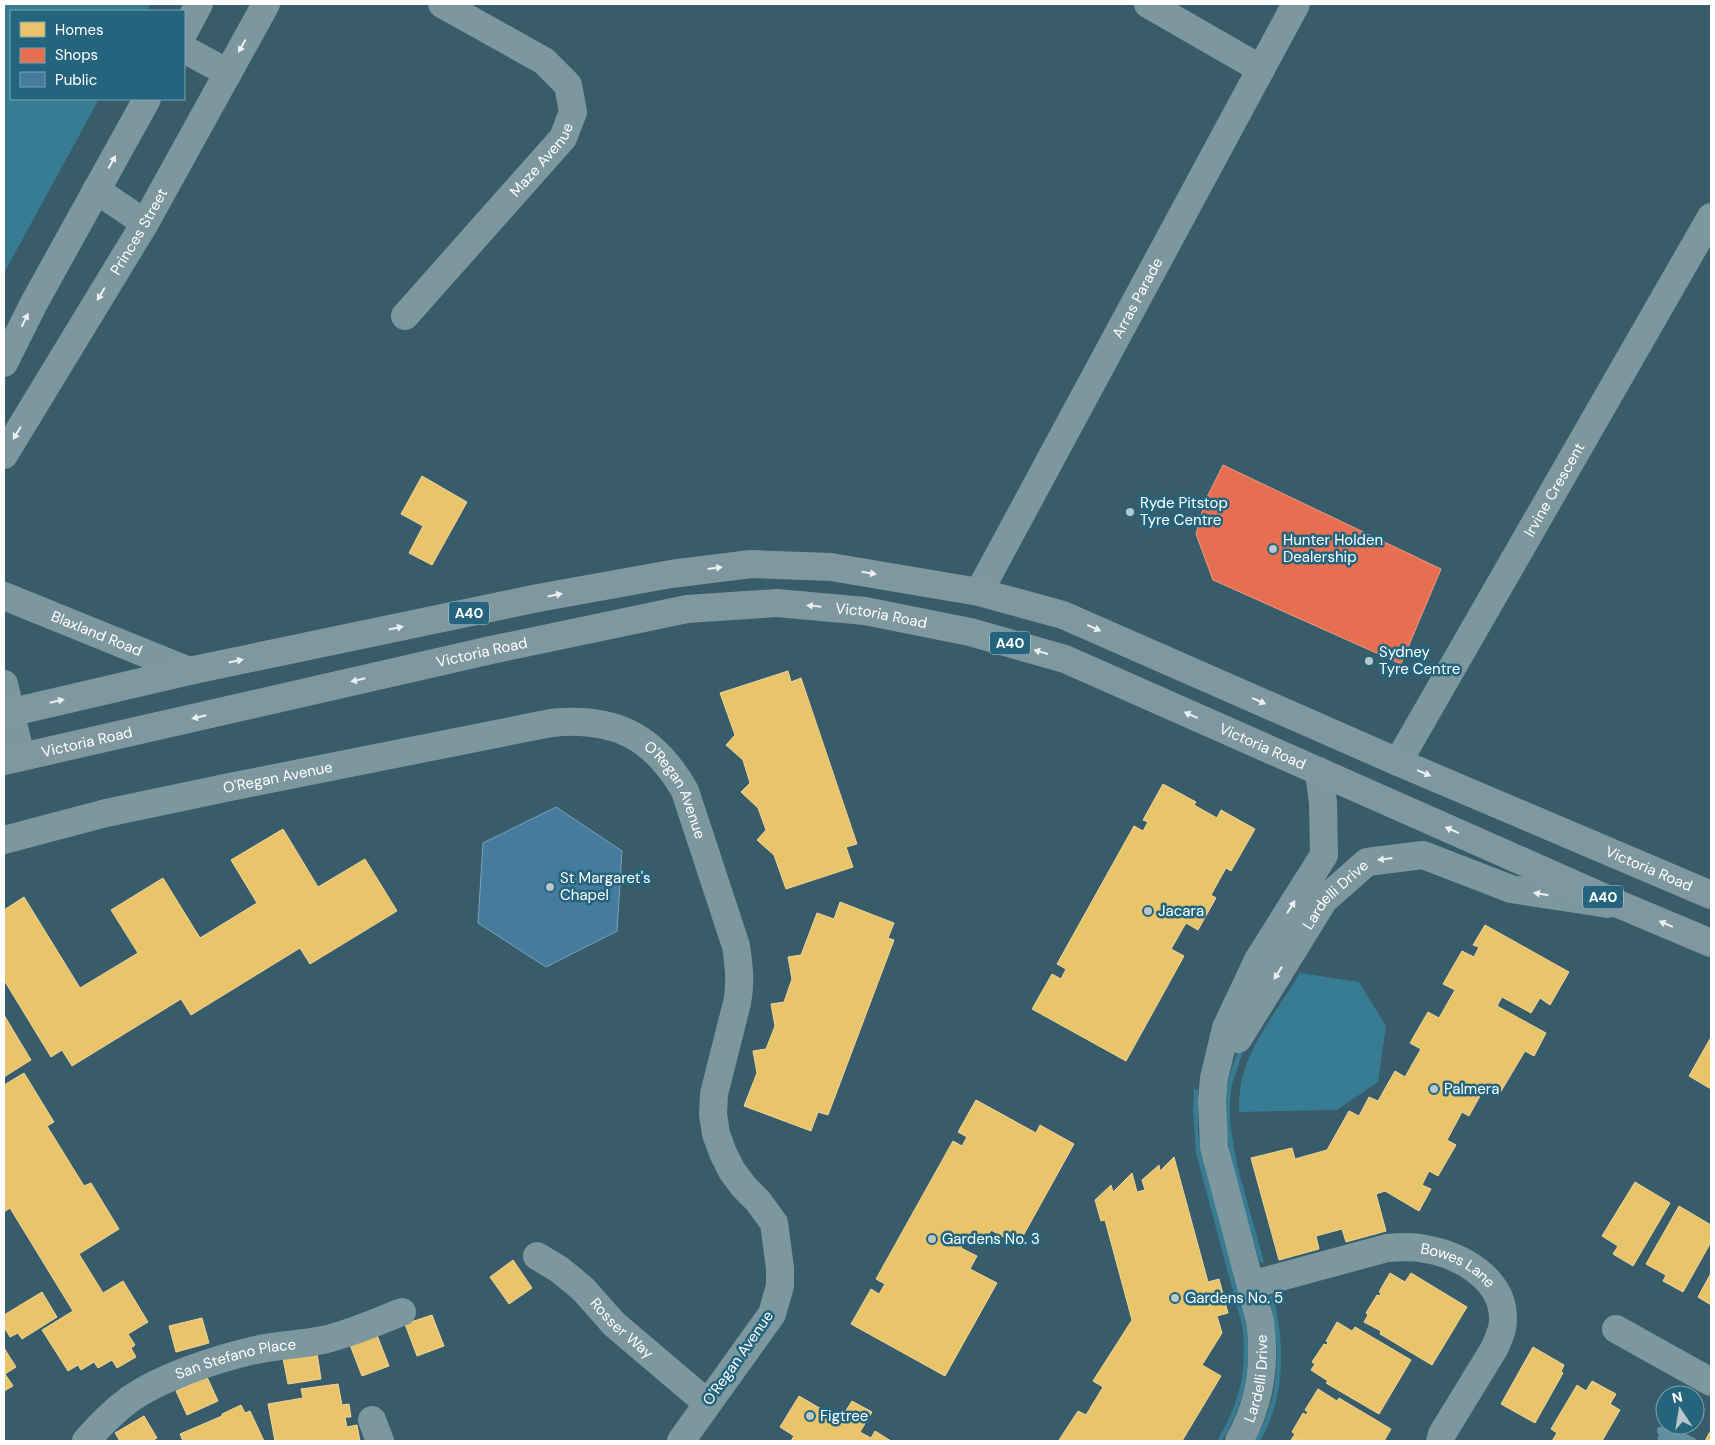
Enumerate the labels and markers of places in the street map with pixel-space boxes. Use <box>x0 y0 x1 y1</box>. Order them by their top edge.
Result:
place label: Ryde Pitstop Tyre Centre <box>1140 493 1228 530</box>
marker: Ryde Pitstop Tyre Centre <box>1124 506 1136 518</box>
place label: Hunter Holden Dealership <box>1283 530 1383 567</box>
marker: Hunter Holden Dealership <box>1267 543 1279 555</box>
place label: Sydney Tyre Centre <box>1379 642 1460 679</box>
marker: Sydney Tyre Centre <box>1363 655 1375 667</box>
place label: St Margaret's Chapel <box>560 868 651 905</box>
marker: St Margaret's Chapel <box>544 881 556 893</box>
place label: Jacara <box>1158 901 1204 921</box>
marker: Jacara <box>1142 905 1154 917</box>
place label: Palmera <box>1444 1079 1499 1099</box>
marker: Palmera <box>1428 1083 1440 1095</box>
place label: Gardens No. 3 <box>942 1229 1040 1249</box>
marker: Gardens No. 3 <box>926 1233 938 1245</box>
place label: Gardens No. 5 <box>1185 1288 1283 1308</box>
marker: Gardens No. 5 <box>1169 1292 1181 1304</box>
place label: Figtree <box>820 1406 868 1426</box>
marker: Figtree <box>804 1410 816 1422</box>

